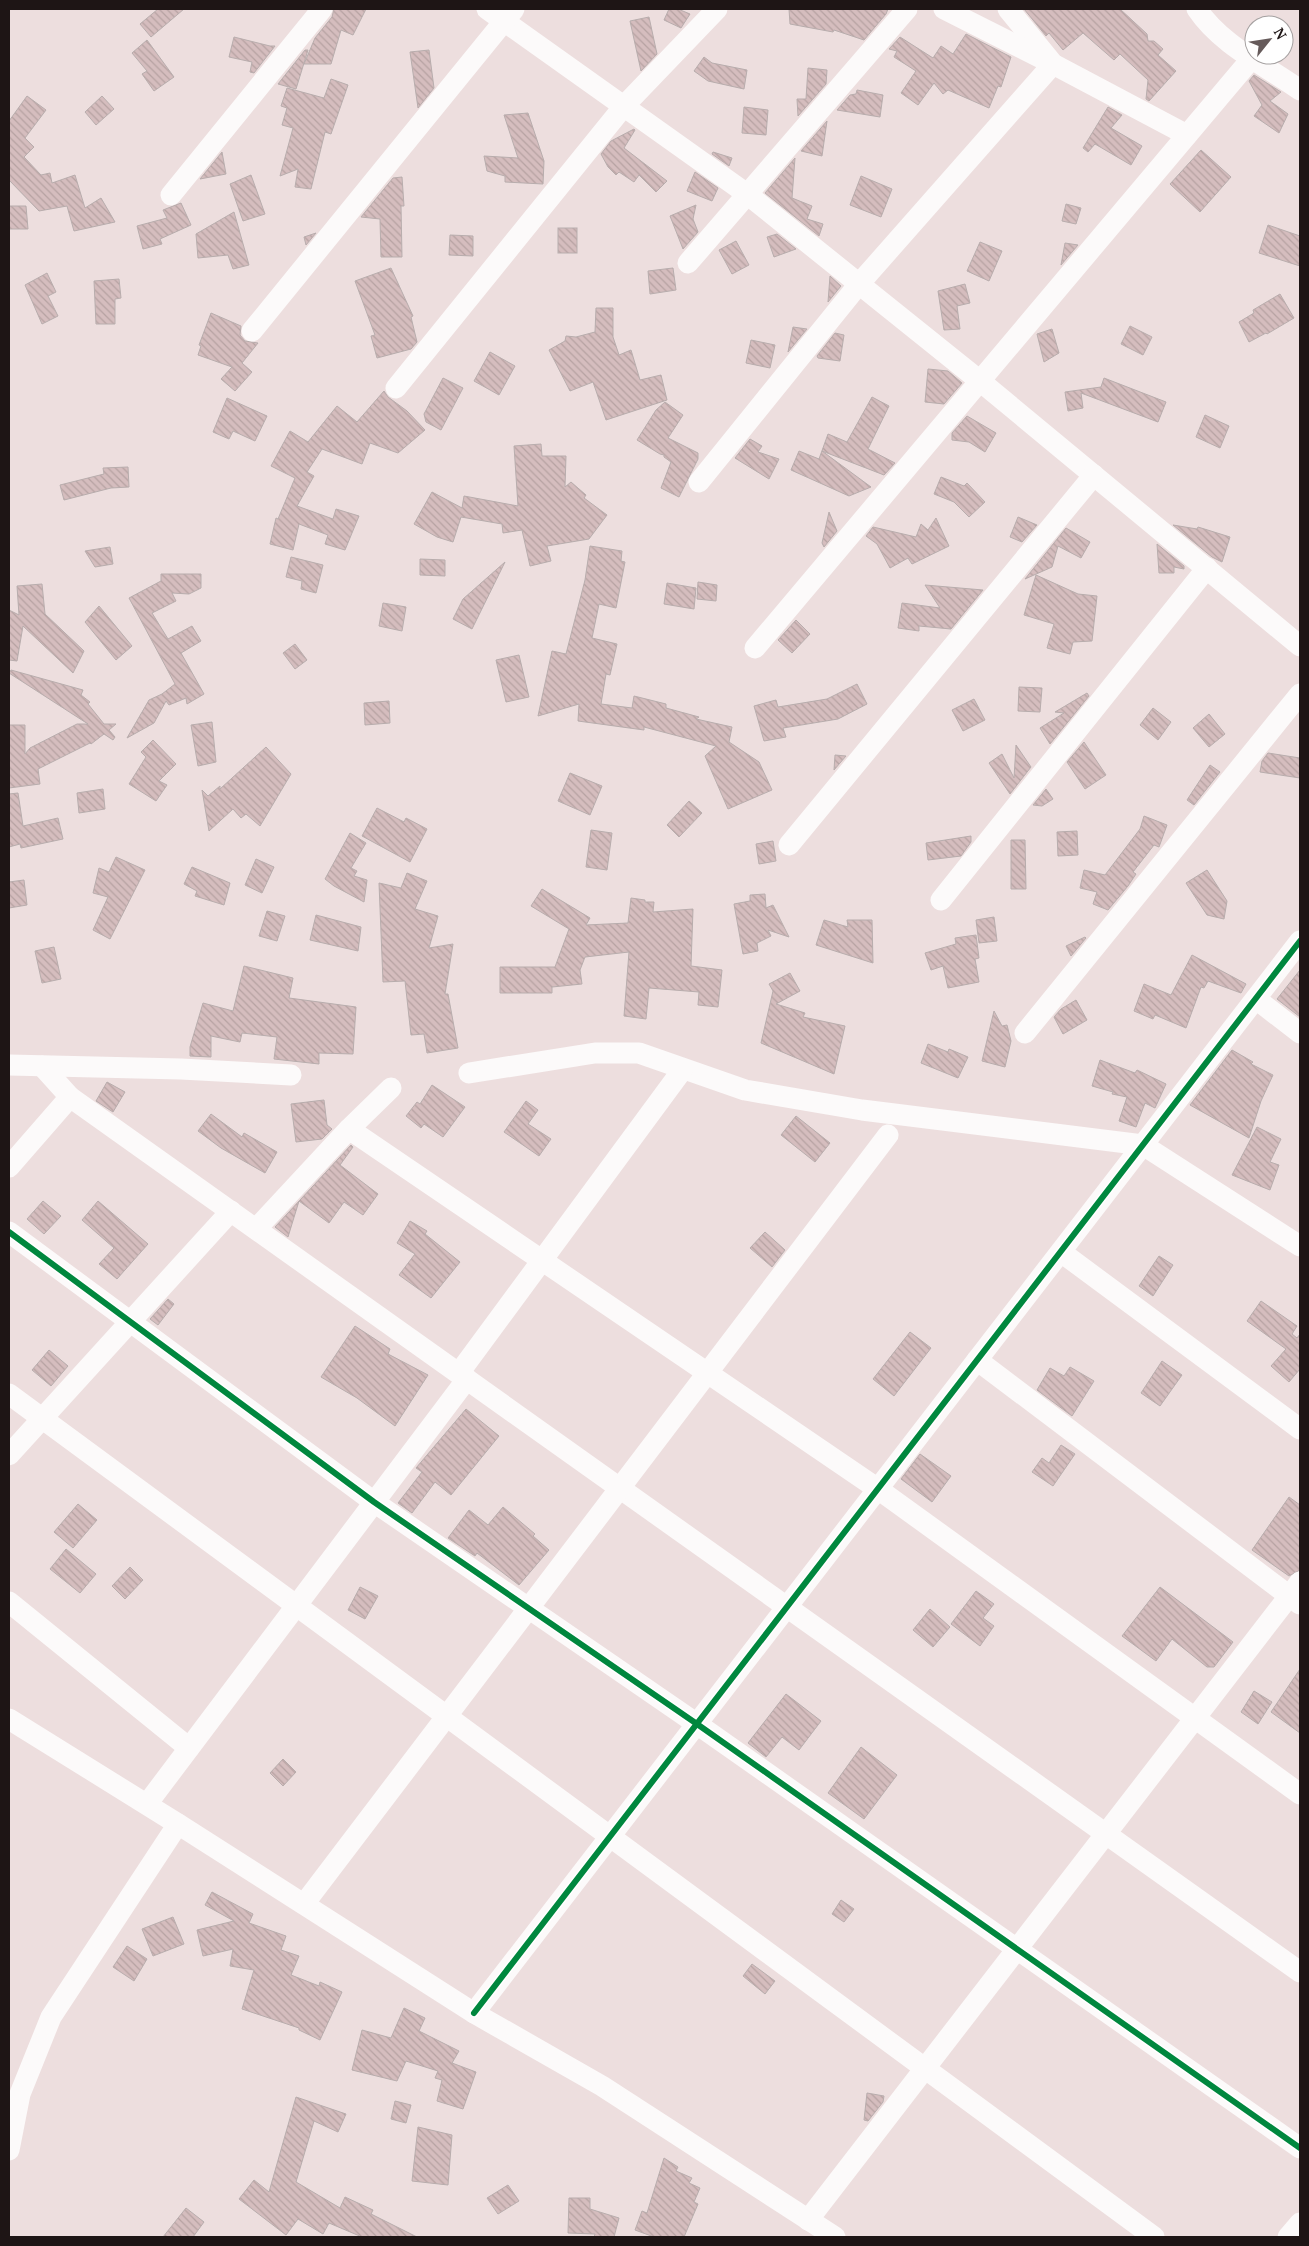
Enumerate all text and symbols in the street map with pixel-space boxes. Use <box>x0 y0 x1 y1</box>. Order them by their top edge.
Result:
north arrow <box>1244 15 1294 65</box>
text: N <box>1270 24 1292 43</box>

